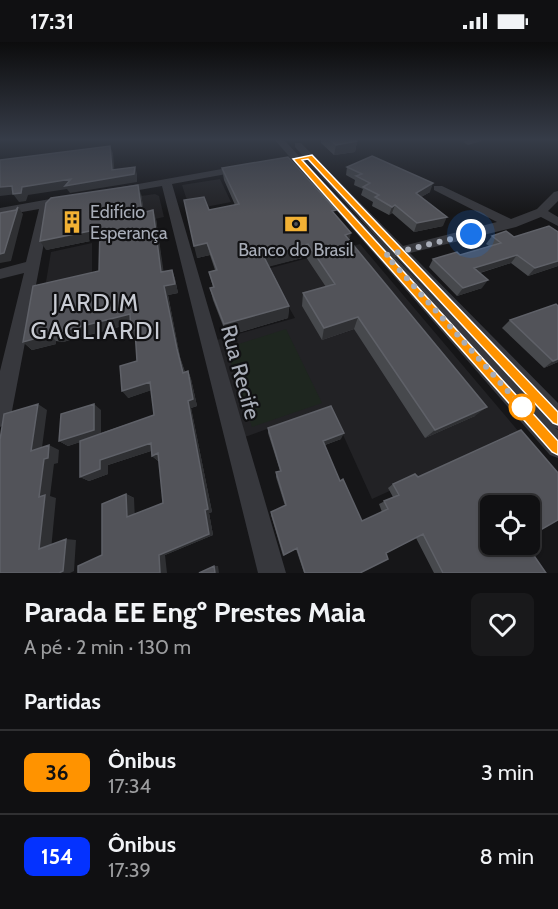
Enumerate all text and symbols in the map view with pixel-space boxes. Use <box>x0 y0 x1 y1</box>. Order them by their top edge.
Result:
text: 17:31 <box>30 8 74 35</box>
place label: Edifício Esperança <box>90 201 168 244</box>
building icon: Edifício Esperança <box>59 209 85 235</box>
bank icon: Banco do Brasil <box>283 211 309 237</box>
your location <box>456 219 486 249</box>
place label: Banco do Brasil <box>238 239 355 261</box>
district label: JARDIM GAGLIARDI <box>30 288 162 345</box>
street label: Rua Recife <box>215 322 266 423</box>
unlabelled marker <box>509 394 535 420</box>
map controls <box>480 495 540 555</box>
button: locate <box>480 495 540 555</box>
button: heart <box>471 593 534 656</box>
text: Parada EE Engº Prestes Maia <box>24 595 365 629</box>
text: A pé · 2 min · 130 m <box>24 635 191 659</box>
text: Partidas <box>24 688 101 715</box>
text: Ônibus <box>108 747 176 774</box>
text: 3 min <box>481 759 534 786</box>
text: 36 <box>45 760 69 785</box>
text: 17:34 <box>108 774 151 798</box>
text: Ônibus <box>108 831 176 858</box>
text: 8 min <box>479 843 534 870</box>
text: 154 <box>41 844 73 869</box>
text: 17:39 <box>108 858 151 882</box>

